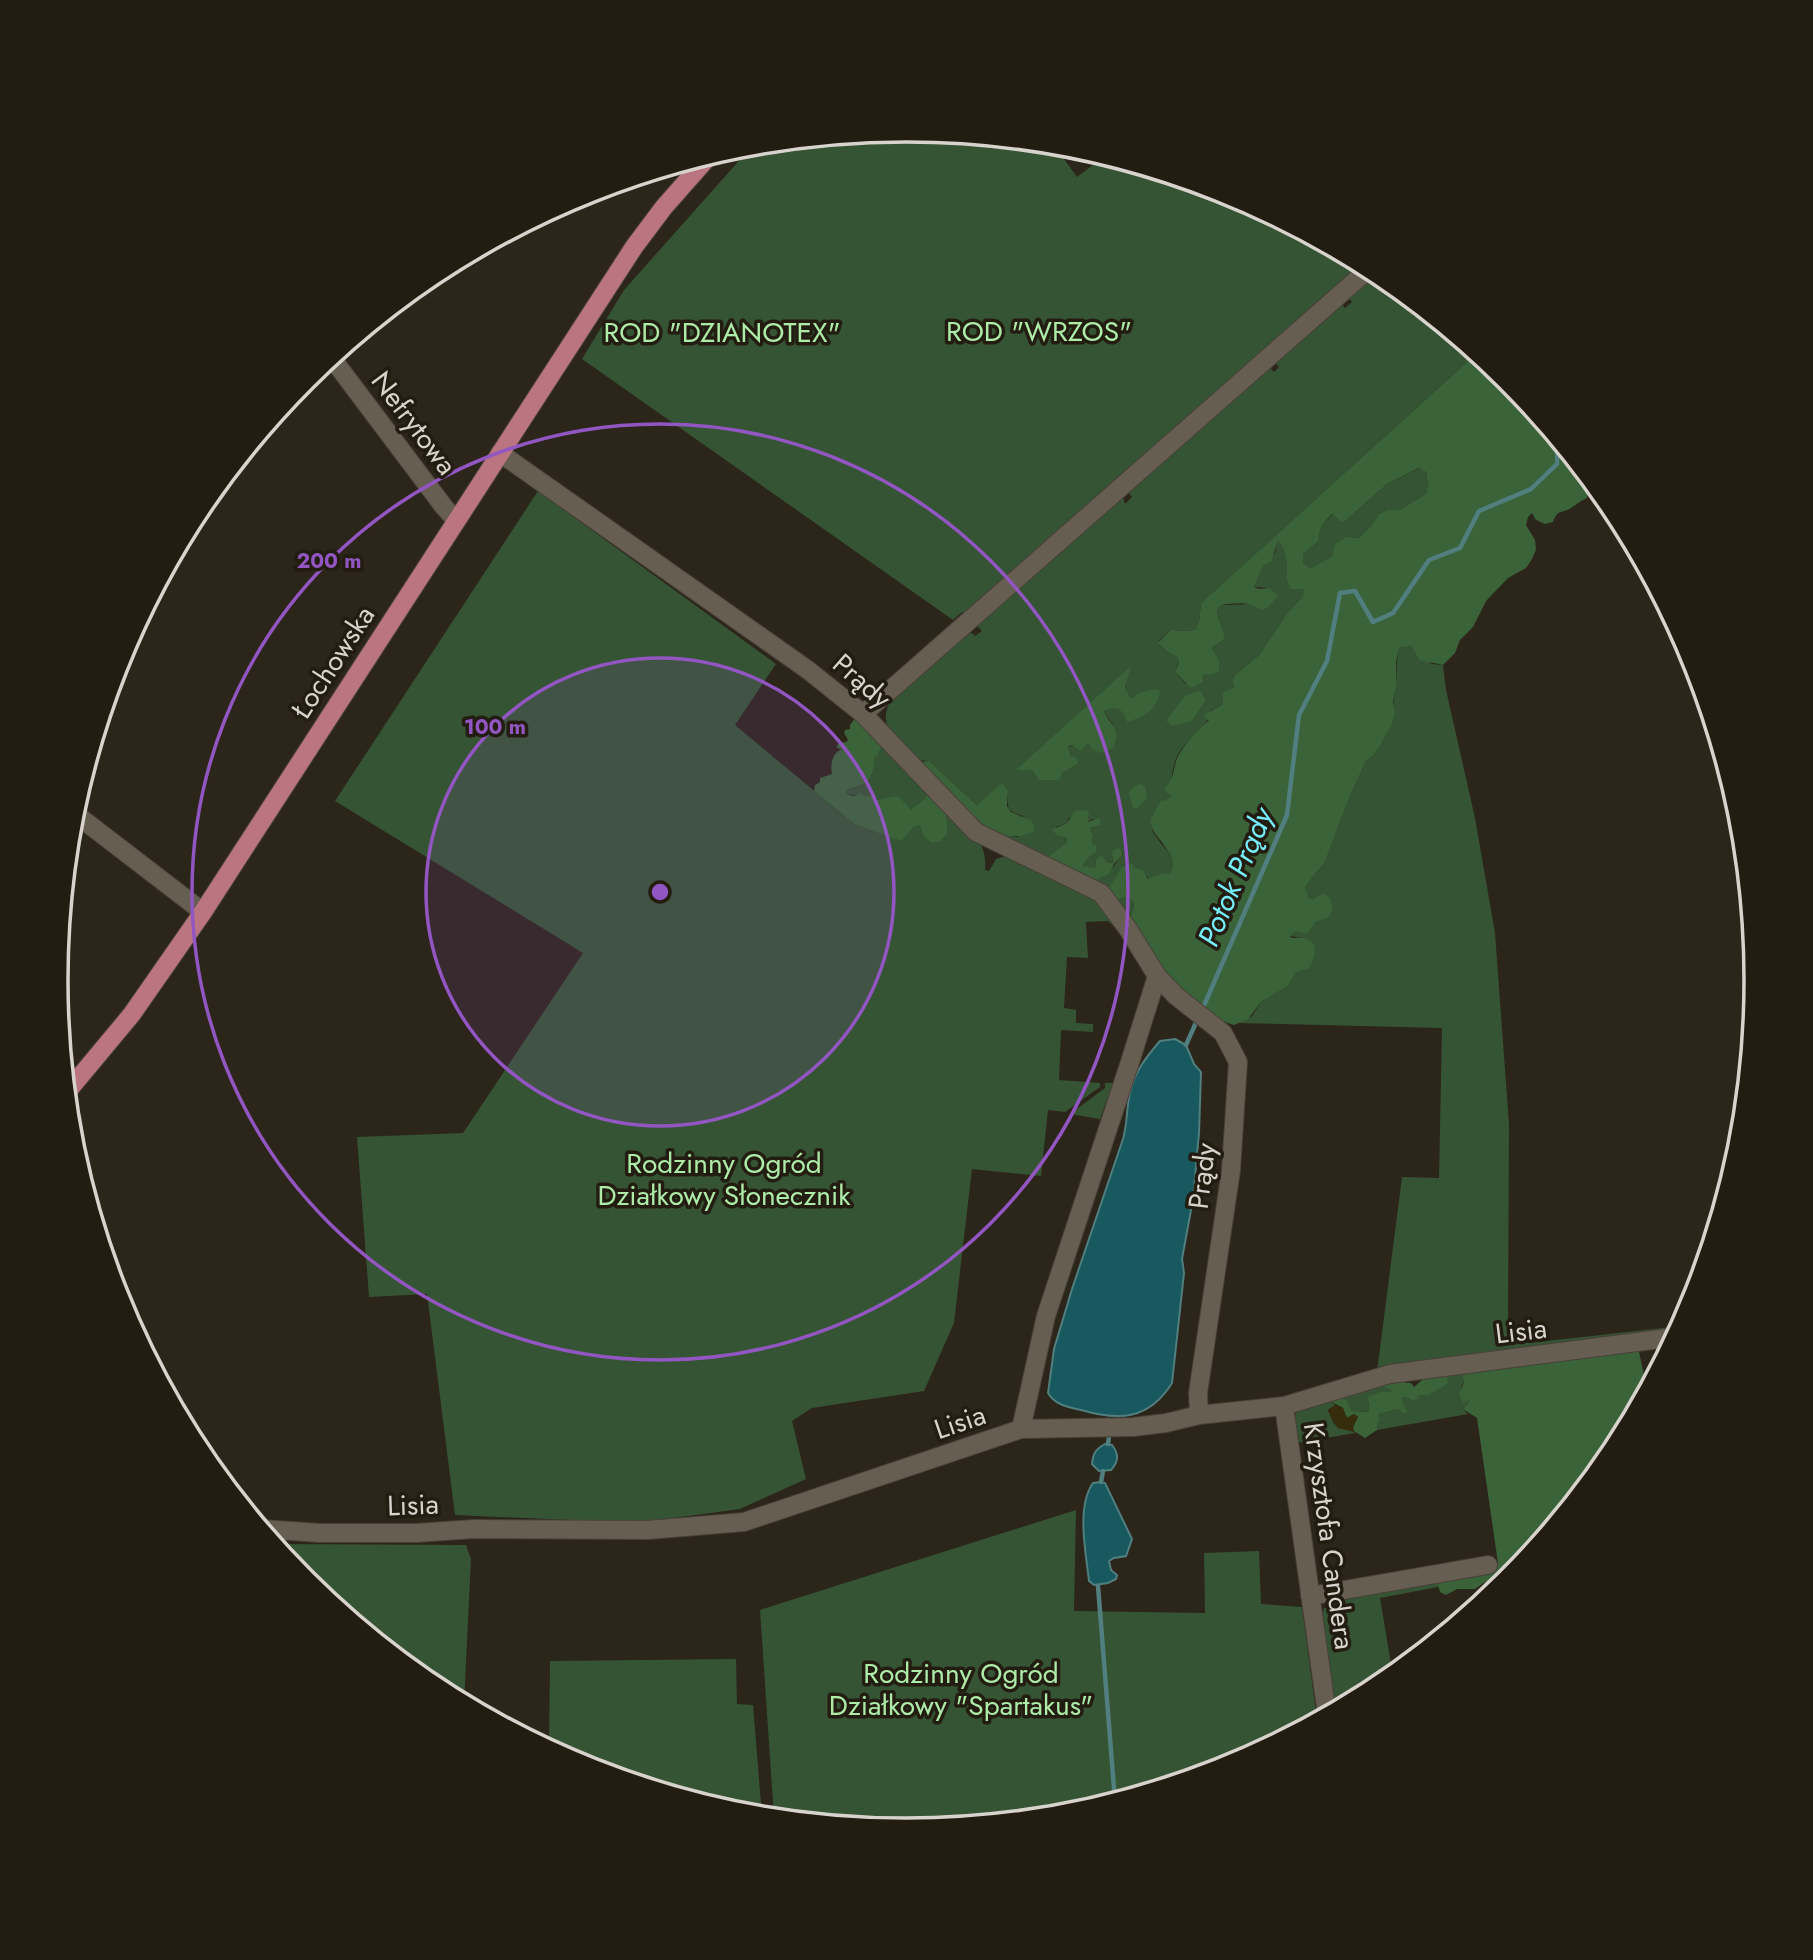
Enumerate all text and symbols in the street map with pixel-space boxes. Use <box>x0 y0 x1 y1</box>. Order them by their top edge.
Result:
park label: ROD "WRZOS" <box>946 311 1132 352</box>
park label: ROD "DZIANOTEX" <box>603 312 841 353</box>
street label: Nefrytowa <box>361 362 467 484</box>
text: 200 m <box>296 546 362 576</box>
street label: Łochowska <box>281 598 385 727</box>
street label: Prądy <box>824 644 901 719</box>
text: 100 m <box>464 712 526 742</box>
water label: Potok Prądy <box>1186 799 1284 953</box>
centre of rings <box>648 880 672 904</box>
street label: Prądy <box>1178 1140 1226 1211</box>
park label: Rodzinny Ogród Działkowy Słonecznik <box>597 1143 851 1216</box>
street label: Lisia <box>1493 1307 1549 1355</box>
street label: Lisia <box>929 1394 991 1450</box>
street label: Krzysztofa Candera <box>1293 1420 1365 1652</box>
street label: Lisia <box>386 1484 440 1526</box>
park label: Rodzinny Ogród Działkowy "Spartakus" <box>829 1653 1093 1726</box>

